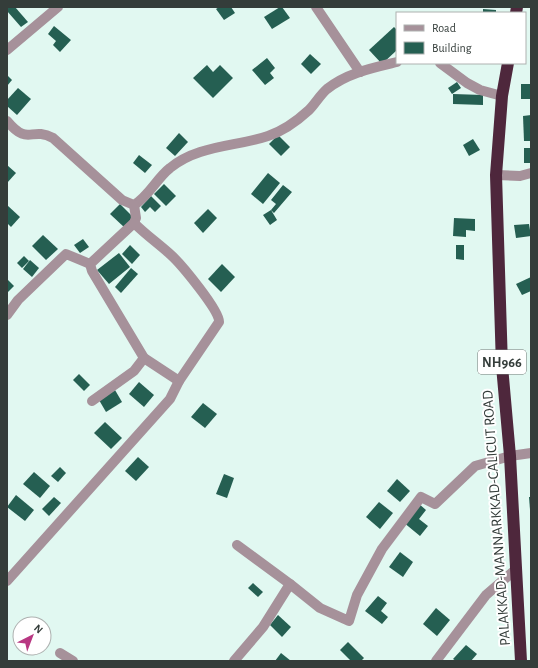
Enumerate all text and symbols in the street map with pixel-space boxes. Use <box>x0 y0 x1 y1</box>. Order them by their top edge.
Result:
legend <box>396 12 526 64</box>
text: Road <box>432 22 456 34</box>
text: Building <box>432 42 472 54</box>
road number: NH966 <box>478 350 526 374</box>
street label: PALAKKAD-MANNARKKAD-CALICUT ROAD <box>480 389 513 646</box>
north arrow <box>12 616 52 656</box>
text: N <box>32 622 45 636</box>

